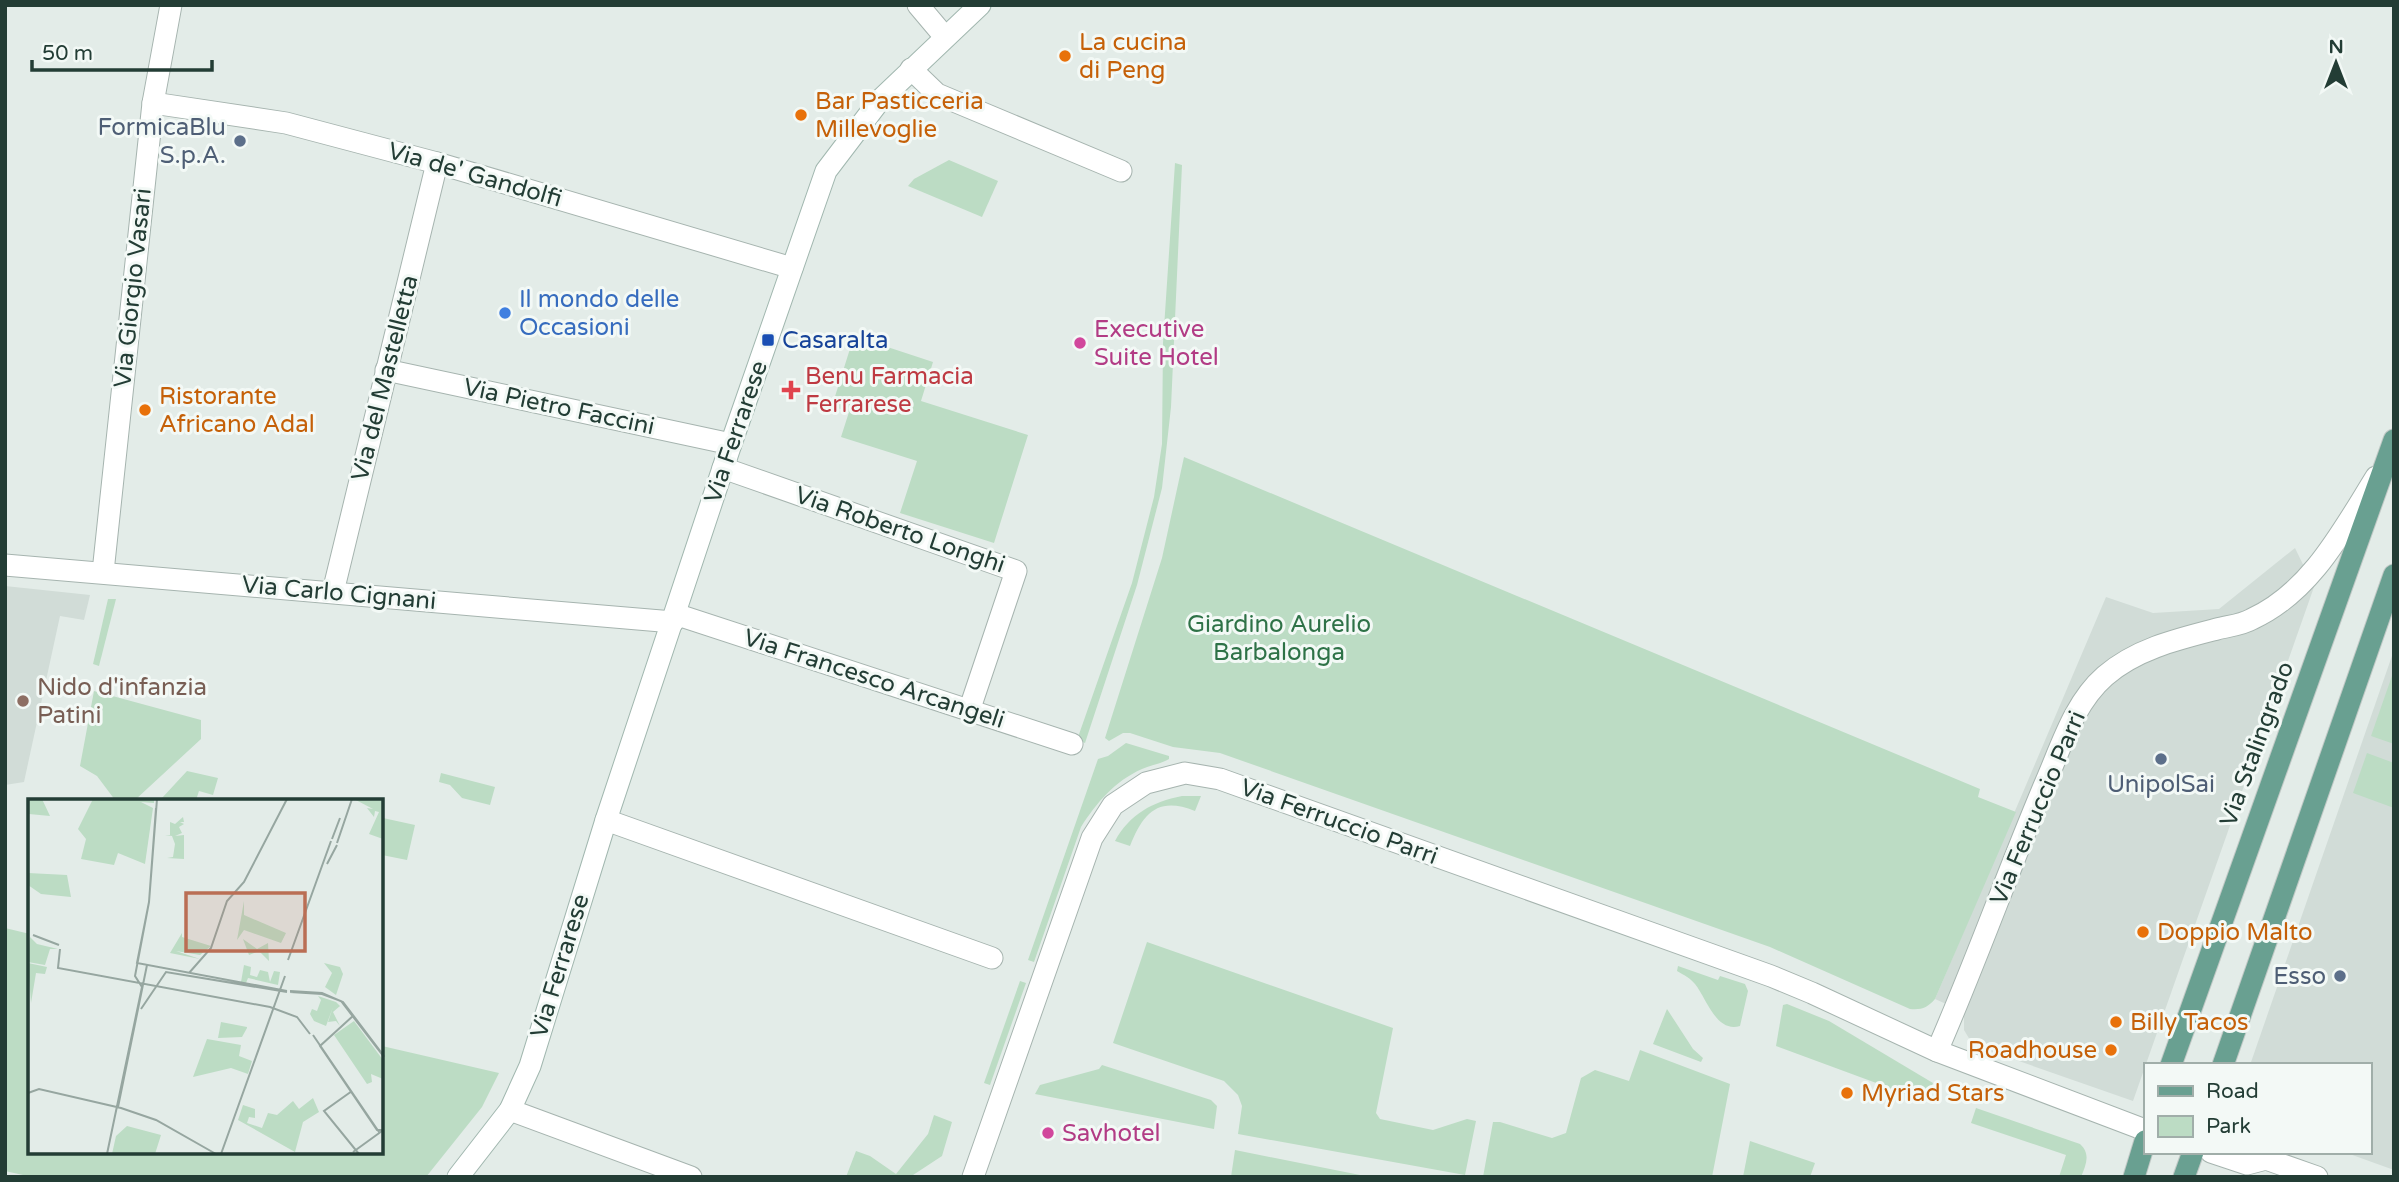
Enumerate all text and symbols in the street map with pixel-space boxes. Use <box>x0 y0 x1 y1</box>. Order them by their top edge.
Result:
scale bar <box>32 28 212 72</box>
place label: La cucina di Peng <box>1079 28 1187 85</box>
north arrow <box>2301 28 2371 98</box>
text: N <box>2328 36 2344 58</box>
text: 50 m <box>42 41 93 66</box>
marker: La cucina di Peng <box>1057 48 1073 64</box>
place label: Bar Pasticceria Millevoglie <box>815 87 984 144</box>
marker: Bar Pasticceria Millevoglie <box>793 107 809 123</box>
place label: FormicaBlu S.p.A. <box>98 113 226 170</box>
marker: FormicaBlu S.p.A. <box>232 133 248 149</box>
street label: Via de' Gandolfi <box>385 136 565 214</box>
street label: Via Giorgio Vasari <box>108 187 158 389</box>
street label: Via del Mastelletta <box>345 272 425 484</box>
place label: Il mondo delle Occasioni <box>519 285 679 342</box>
marker: Il mondo delle Occasioni <box>497 305 513 321</box>
place label: Executive Suite Hotel <box>1094 315 1219 372</box>
place label: Casaralta <box>782 326 889 355</box>
marker: Casaralta <box>760 332 776 348</box>
marker: Executive Suite Hotel <box>1072 335 1088 351</box>
street label: Via Ferrarese <box>698 357 774 507</box>
place label: Benu Farmacia Ferrarese <box>805 362 974 419</box>
street label: Via Pietro Faccini <box>461 373 657 441</box>
place label: Ristorante Africano Adal <box>159 382 315 439</box>
marker: Benu Farmacia Ferrarese <box>783 382 799 398</box>
marker: Ristorante Africano Adal <box>137 402 153 418</box>
street label: Via Roberto Longhi <box>791 480 1009 580</box>
street label: Via Carlo Cignani <box>241 570 437 616</box>
park label: Giardino Aurelio Barbalonga <box>1187 610 1371 667</box>
street label: Via Francesco Arcangeli <box>740 623 1008 735</box>
street label: Via Stalingrado <box>2214 658 2300 830</box>
place label: Nido d'infanzia Patini <box>37 673 207 730</box>
marker: Nido d'infanzia Patini <box>15 693 31 709</box>
street label: Via Ferruccio Parri <box>1984 707 2092 909</box>
marker: UnipolSai <box>2153 751 2169 767</box>
place label: UnipolSai <box>2107 770 2215 799</box>
street label: Via Ferruccio Parri <box>1236 773 1442 871</box>
inset map <box>28 799 383 1154</box>
street label: Via Ferrarese <box>524 891 596 1041</box>
place label: Doppio Malto <box>2157 918 2313 947</box>
marker: Doppio Malto <box>2135 924 2151 940</box>
place label: Esso <box>2273 962 2326 991</box>
marker: Esso <box>2332 968 2348 984</box>
place label: Billy Tacos <box>2130 1008 2249 1037</box>
marker: Billy Tacos <box>2108 1014 2124 1030</box>
place label: Roadhouse <box>1968 1036 2097 1065</box>
marker: Roadhouse <box>2103 1042 2119 1058</box>
legend <box>2144 1063 2371 1154</box>
place label: Myriad Stars <box>1861 1079 2005 1108</box>
text: Road <box>2206 1079 2259 1104</box>
marker: Myriad Stars <box>1839 1085 1855 1101</box>
text: Park <box>2206 1114 2251 1139</box>
place label: Savhotel <box>1062 1119 1160 1148</box>
marker: Savhotel <box>1040 1125 1056 1141</box>

